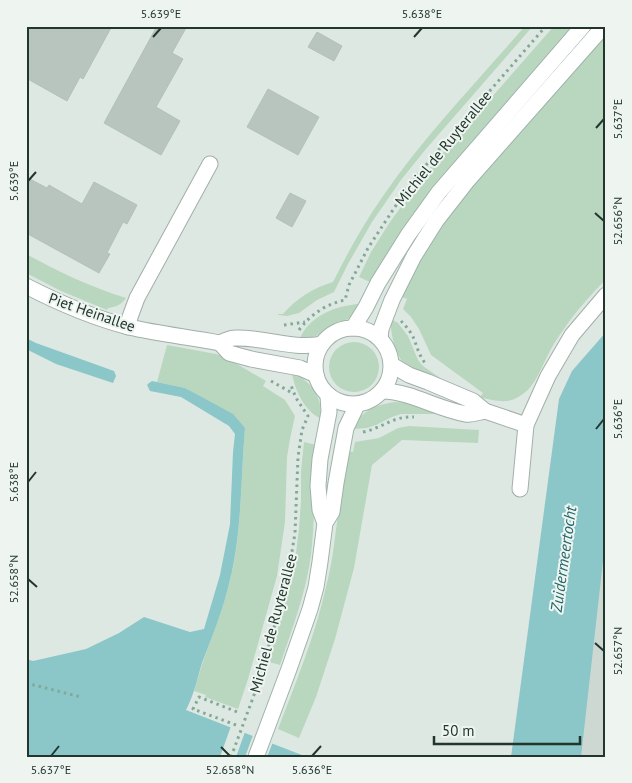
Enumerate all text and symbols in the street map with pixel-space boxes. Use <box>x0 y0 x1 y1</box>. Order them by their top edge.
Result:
text: 5.639°E <box>141 6 181 21</box>
text: 5.638°E <box>402 6 442 21</box>
street label: Michiel de Ruyterallee <box>391 86 495 210</box>
text: 5.637°E <box>610 99 625 139</box>
text: 5.639°E <box>6 161 21 201</box>
text: 52.656°N <box>610 197 625 245</box>
street label: Piet Heinallee <box>46 288 138 336</box>
text: 5.636°E <box>610 399 625 439</box>
text: 5.638°E <box>6 462 21 502</box>
water label: Zuidermeertocht <box>546 504 580 614</box>
street label: Michiel de Ruyterallee <box>245 551 301 695</box>
text: 52.658°N <box>6 555 21 603</box>
text: 52.657°N <box>610 627 625 675</box>
scale bar <box>434 713 581 745</box>
text: 50 m <box>442 721 475 740</box>
text: 5.637°E <box>31 762 71 777</box>
text: 52.658°N <box>206 762 254 777</box>
text: 5.636°E <box>292 762 332 777</box>

